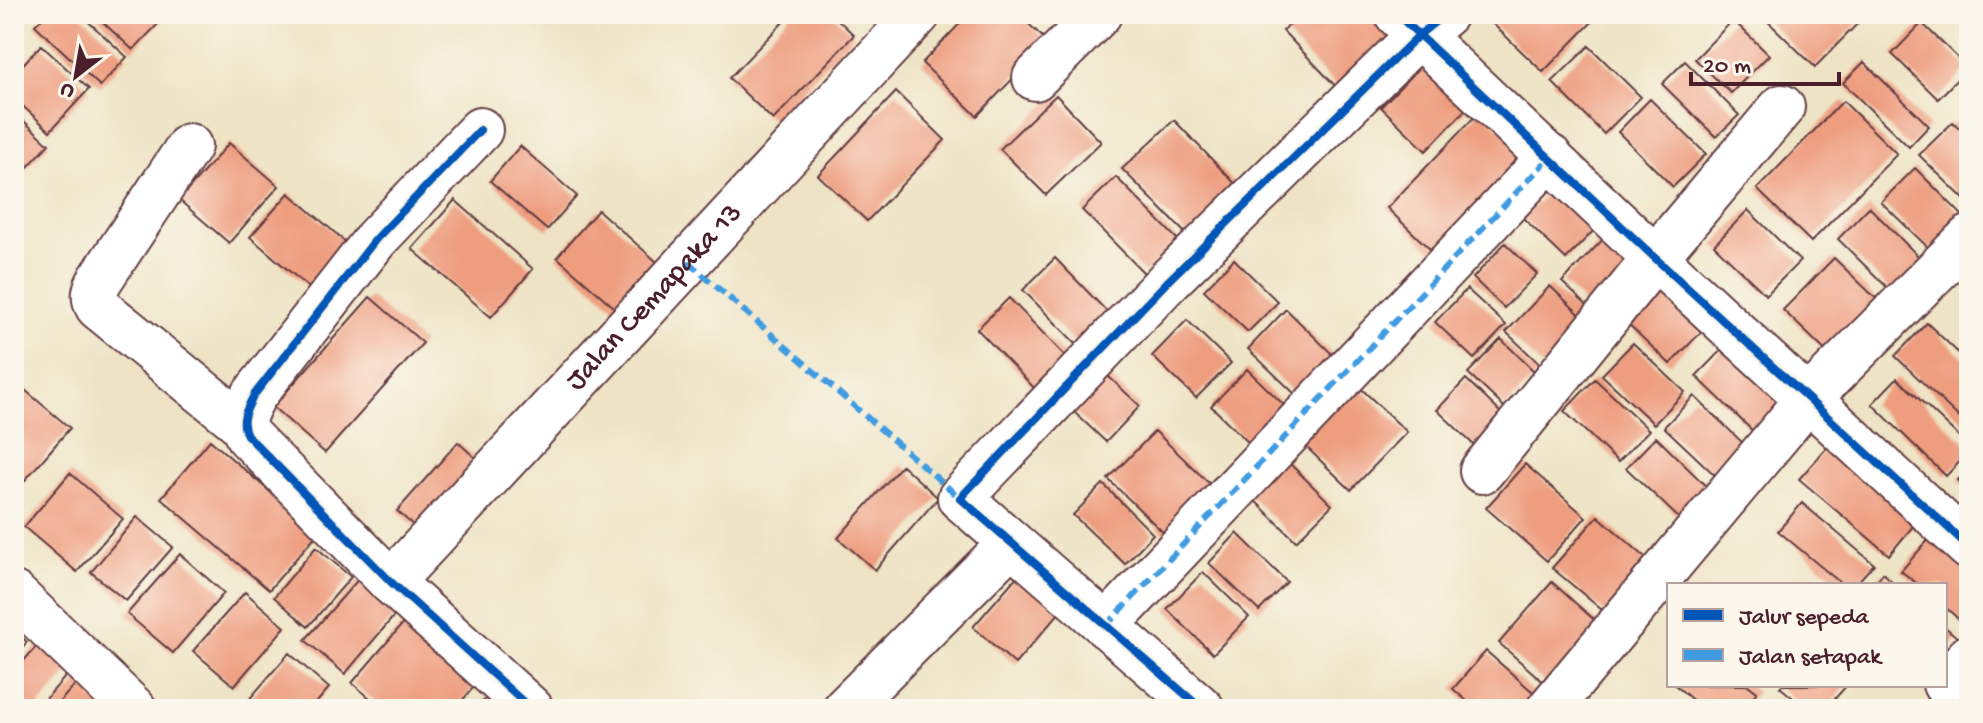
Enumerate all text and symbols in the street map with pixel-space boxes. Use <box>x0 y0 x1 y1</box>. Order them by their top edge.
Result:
north arrow <box>36 36 116 116</box>
scale bar <box>1691 36 1839 86</box>
text: 20 m <box>1703 53 1751 82</box>
text: U <box>55 75 80 104</box>
street label: Jalan Cemapaka 13 <box>559 197 750 399</box>
legend <box>1667 583 1947 687</box>
text: Jalur sepeda <box>1739 604 1869 633</box>
text: Jalan setapak <box>1739 644 1883 673</box>

